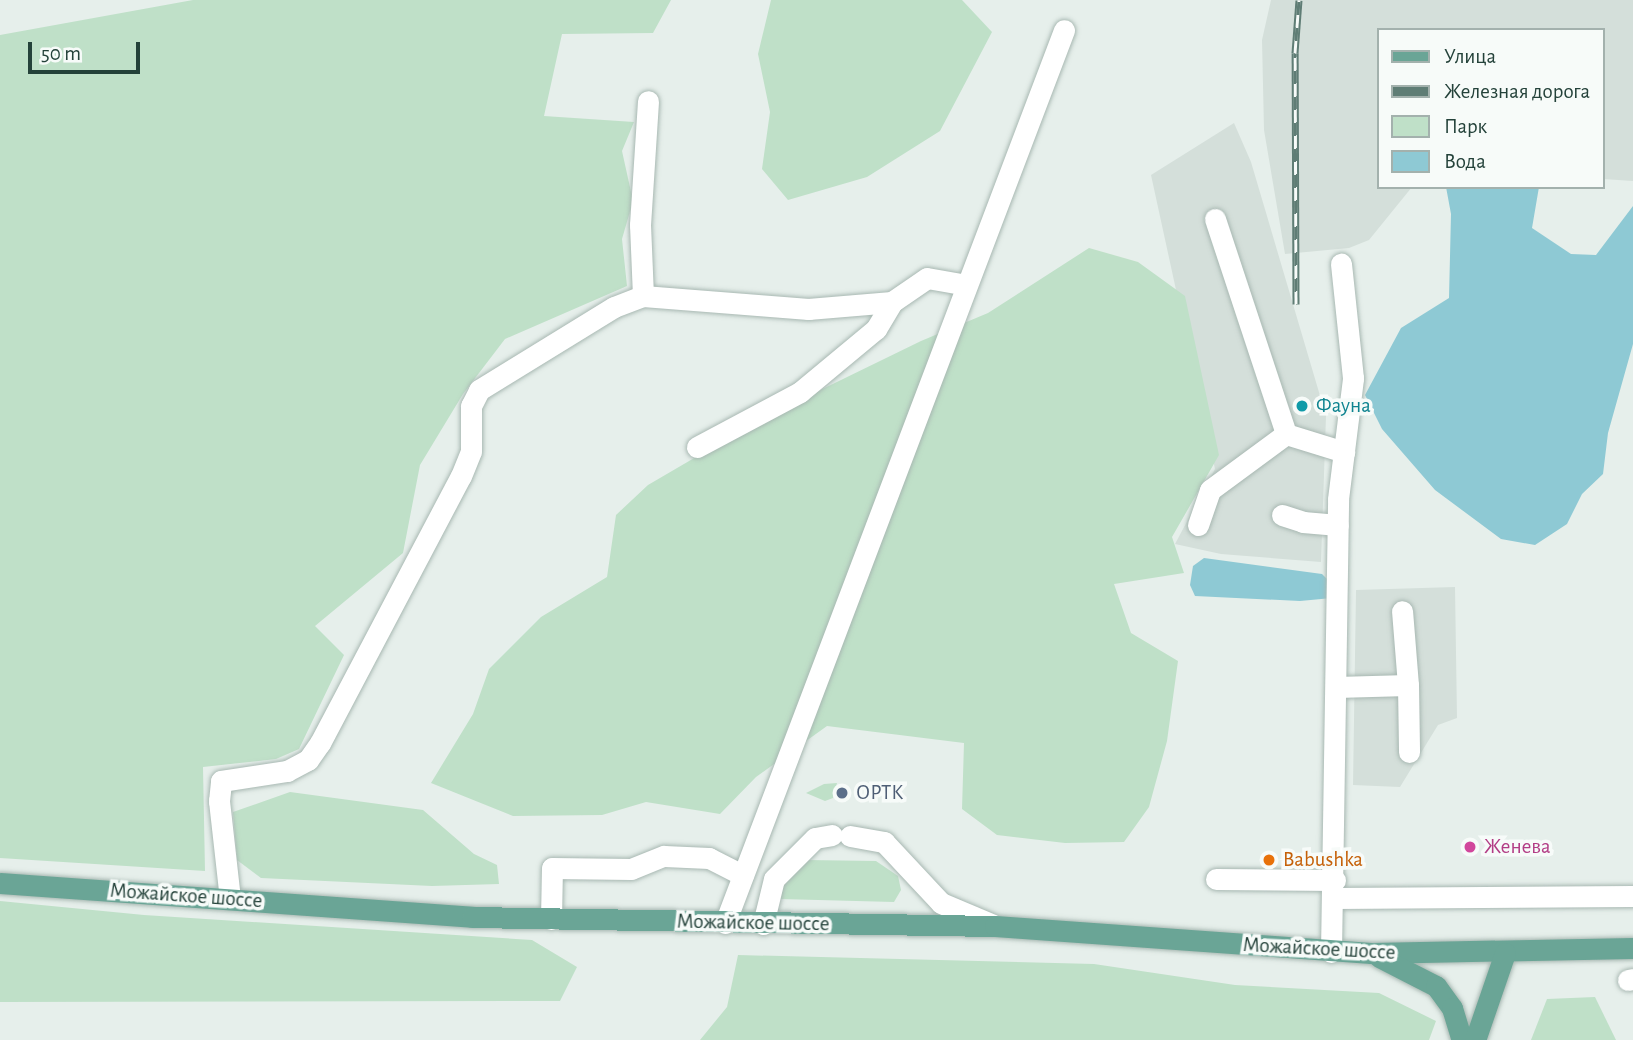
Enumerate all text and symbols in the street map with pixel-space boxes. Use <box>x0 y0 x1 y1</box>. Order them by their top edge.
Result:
scale bar <box>32 28 144 72</box>
legend <box>1378 28 1605 189</box>
text: 50 m <box>41 43 81 64</box>
text: Улица <box>1444 46 1496 67</box>
text: Железная дорога <box>1444 81 1590 102</box>
text: Парк <box>1444 116 1487 137</box>
text: Вода <box>1444 151 1486 172</box>
place label: Фауна <box>1316 393 1371 419</box>
marker: Фауна <box>1294 398 1310 414</box>
place label: ОРТК <box>856 780 903 806</box>
marker: ОРТК <box>834 785 850 801</box>
place label: Женева <box>1484 834 1551 860</box>
marker: Женева <box>1462 839 1478 855</box>
place label: Babushka <box>1283 847 1363 873</box>
marker: Babushka <box>1261 852 1277 868</box>
street label: Можайское шоссе <box>109 878 263 914</box>
street label: Можайское шоссе <box>676 909 830 937</box>
street label: Можайское шоссе <box>1242 932 1396 966</box>

